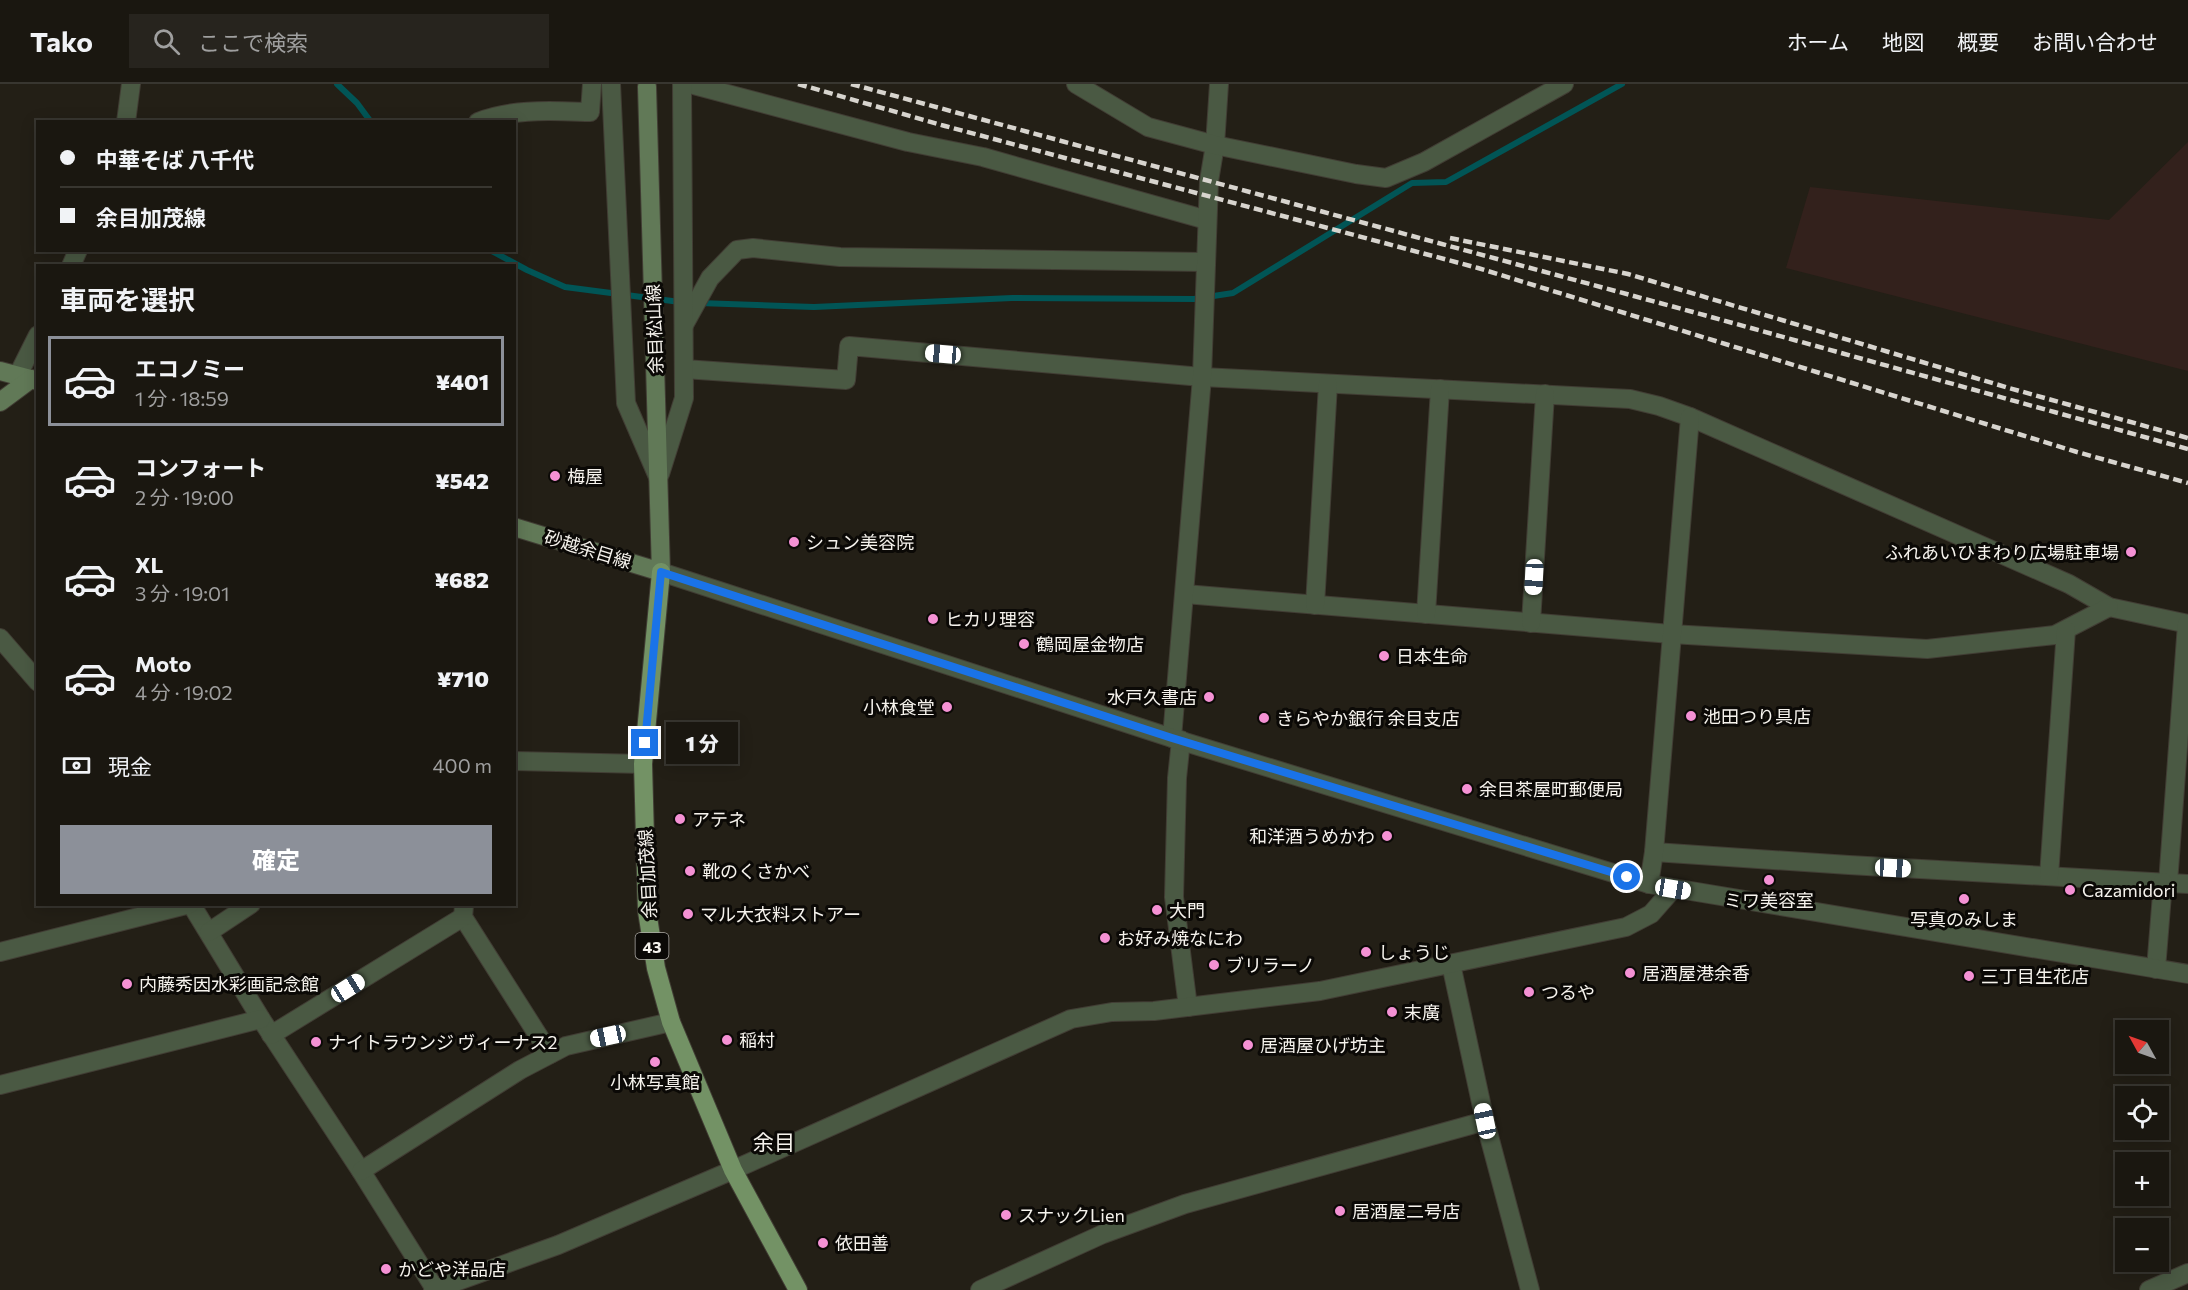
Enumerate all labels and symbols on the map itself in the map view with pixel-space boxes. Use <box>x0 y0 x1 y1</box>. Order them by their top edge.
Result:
street label: 余目松山線 <box>641 284 667 374</box>
car <box>924 343 962 365</box>
place label: 梅屋 <box>567 465 603 487</box>
marker: 梅屋 <box>548 469 562 483</box>
street label: 砂越余目線 <box>542 525 634 573</box>
place label: シュン美容院 <box>806 531 914 553</box>
marker: シュン美容院 <box>787 535 801 549</box>
place label: ふれあいひまわり広場駐車場 <box>1885 541 2119 563</box>
marker: ふれあいひまわり広場駐車場 <box>2124 545 2138 559</box>
car <box>1524 559 1544 595</box>
place label: ヒカリ理容 <box>945 608 1035 630</box>
marker: ヒカリ理容 <box>926 612 940 626</box>
place label: 鶴岡屋金物店 <box>1036 633 1144 655</box>
marker: 鶴岡屋金物店 <box>1017 637 1031 651</box>
place label: 日本生命 <box>1396 645 1468 667</box>
marker: 日本生命 <box>1377 649 1391 663</box>
place label: 水戸久書店 <box>1107 686 1197 708</box>
marker: 水戸久書店 <box>1202 690 1216 704</box>
place label: 小林食堂 <box>863 696 935 718</box>
marker: 小林食堂 <box>940 700 954 714</box>
place label: 池田つり具店 <box>1703 705 1811 727</box>
place label: きらやか銀行 余目支店 <box>1276 707 1459 729</box>
marker: 池田つり具店 <box>1684 709 1698 723</box>
marker: きらやか銀行 余目支店 <box>1257 711 1271 725</box>
callout: 1 分 <box>666 722 738 764</box>
route end <box>631 729 658 756</box>
place label: 余目茶屋町郵便局 <box>1479 778 1623 800</box>
marker: 余目茶屋町郵便局 <box>1460 782 1474 796</box>
place label: アテネ <box>692 808 746 830</box>
marker: アテネ <box>673 812 687 826</box>
place label: 和洋酒うめかわ <box>1249 825 1375 847</box>
street label: 余目加茂線 <box>634 828 660 920</box>
marker: 和洋酒うめかわ <box>1380 829 1394 843</box>
car <box>1875 858 1911 878</box>
place label: 靴のくさかべ <box>702 860 810 882</box>
route start <box>1613 863 1640 890</box>
marker: 靴のくさかべ <box>683 864 697 878</box>
marker: ミワ美容室 <box>1762 873 1776 887</box>
car <box>1654 877 1692 901</box>
place label: Cazamidori <box>2082 879 2175 901</box>
marker: Cazamidori <box>2063 883 2077 897</box>
place label: ミワ美容室 <box>1724 889 1814 911</box>
marker: 写真のみしま <box>1957 892 1971 906</box>
place label: 大門 <box>1169 899 1205 921</box>
place label: マル大衣料ストアー <box>700 903 861 925</box>
marker: 大門 <box>1150 903 1164 917</box>
marker: マル大衣料ストアー <box>681 907 695 921</box>
place label: 写真のみしま <box>1910 908 2018 930</box>
place label: お好み焼なにわ <box>1117 927 1243 949</box>
marker: お好み焼なにわ <box>1098 931 1112 945</box>
road number: 43 <box>636 933 668 959</box>
place label: しょうじ <box>1378 941 1450 963</box>
marker: しょうじ <box>1359 945 1373 959</box>
place label: ブリラーノ <box>1226 954 1315 976</box>
marker: ブリラーノ <box>1207 958 1221 972</box>
place label: 居酒屋港余香 <box>1642 962 1750 984</box>
place label: 三丁目生花店 <box>1981 965 2089 987</box>
marker: 居酒屋港余香 <box>1623 966 1637 980</box>
marker: 三丁目生花店 <box>1962 969 1976 983</box>
car <box>328 971 368 1005</box>
place label: 内藤秀因水彩画記念館 <box>139 973 319 995</box>
marker: 内藤秀因水彩画記念館 <box>120 977 134 991</box>
place label: つるや <box>1541 981 1595 1003</box>
marker: つるや <box>1522 985 1536 999</box>
place label: 末廣 <box>1404 1001 1440 1023</box>
marker: 末廣 <box>1385 1005 1399 1019</box>
north arrow <box>2115 1020 2169 1074</box>
car <box>589 1023 627 1049</box>
place label: 稲村 <box>739 1029 775 1051</box>
place label: ナイトラウンジ ヴィーナス2 <box>328 1031 557 1053</box>
marker: 稲村 <box>720 1033 734 1047</box>
place label: 居酒屋ひげ坊主 <box>1260 1034 1386 1056</box>
marker: ナイトラウンジ ヴィーナス2 <box>309 1035 323 1049</box>
marker: 居酒屋ひげ坊主 <box>1241 1038 1255 1052</box>
marker: 小林写真館 <box>648 1055 662 1069</box>
place label: 小林写真館 <box>610 1071 700 1093</box>
car <box>1472 1102 1498 1140</box>
district label: 余目 <box>753 1129 795 1154</box>
place label: 居酒屋二号店 <box>1352 1200 1460 1222</box>
place label: スナックLien <box>1018 1204 1125 1226</box>
marker: 居酒屋二号店 <box>1333 1204 1347 1218</box>
marker: スナックLien <box>999 1208 1013 1222</box>
place label: 依田善 <box>835 1232 889 1254</box>
marker: 依田善 <box>816 1236 830 1250</box>
place label: かどや洋品店 <box>398 1258 506 1280</box>
marker: かどや洋品店 <box>379 1262 393 1276</box>

